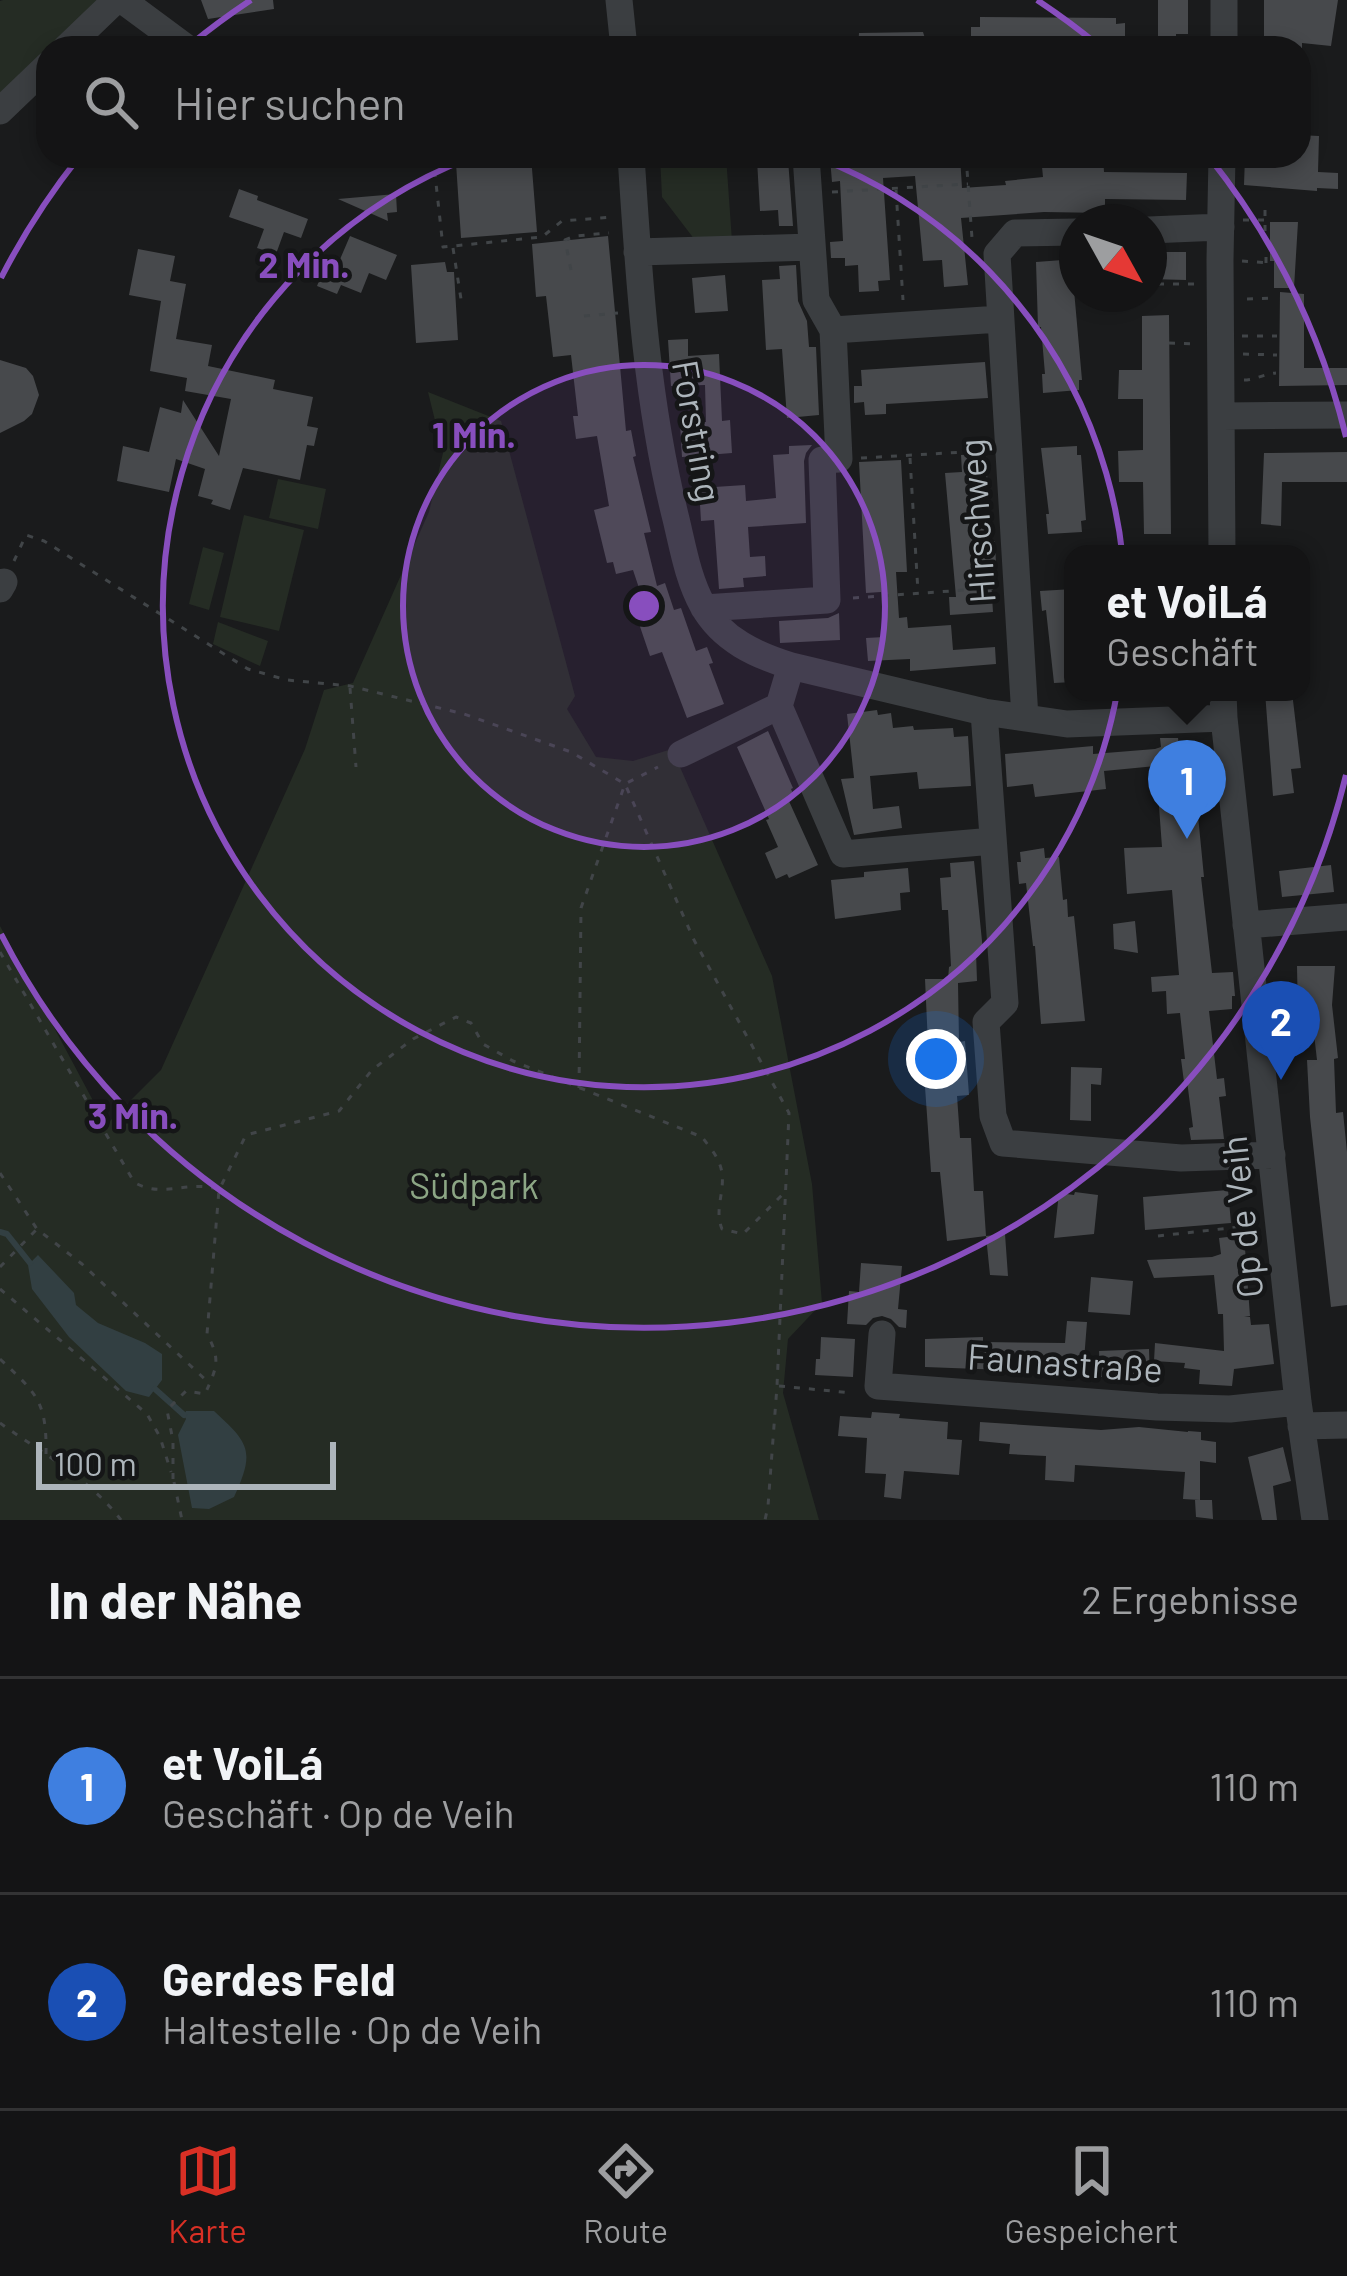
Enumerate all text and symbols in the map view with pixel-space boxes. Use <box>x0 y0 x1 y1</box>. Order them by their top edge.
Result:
search box <box>36 36 1311 168</box>
icon: search <box>78 69 144 135</box>
text: Hier suchen <box>174 75 406 129</box>
north arrow <box>1059 204 1167 312</box>
text: 2 Min. <box>258 242 350 285</box>
street label: Forstring <box>665 357 732 505</box>
text: 1 Min. <box>432 412 516 455</box>
street label: Hirschweg <box>948 437 1003 605</box>
popup <box>1064 545 1310 701</box>
text: et VoiLá <box>1106 573 1268 627</box>
centre of rings <box>623 585 665 627</box>
text: Geschäft <box>1106 627 1259 674</box>
pin: 1 <box>1148 740 1226 839</box>
pin: 2 <box>1242 981 1320 1080</box>
your location <box>906 1029 966 1089</box>
text: 3 Min. <box>88 1093 178 1136</box>
street label: Op de Veih <box>1211 1134 1270 1300</box>
park label: Südpark <box>409 1163 539 1206</box>
street label: Faunastraße <box>966 1333 1164 1390</box>
scale bar <box>36 1436 336 1489</box>
text: 100 m <box>54 1443 137 1483</box>
text: In der Nähe <box>48 1568 302 1629</box>
text: 2 Ergebnisse <box>1081 1575 1299 1622</box>
text: et VoiLá <box>162 1735 323 1789</box>
text: 1 <box>80 1762 94 1809</box>
text: 110 m <box>1209 1762 1299 1809</box>
text: Geschäft · Op de Veih <box>162 1789 514 1836</box>
text: Gerdes Feld <box>162 1951 396 2005</box>
text: 2 <box>76 1978 98 2025</box>
text: 110 m <box>1209 1978 1299 2025</box>
text: Haltestelle · Op de Veih <box>162 2005 542 2052</box>
tab: Karte <box>168 2138 247 2250</box>
tab: Route <box>583 2138 668 2250</box>
tab: Gespeichert <box>1005 2138 1179 2250</box>

